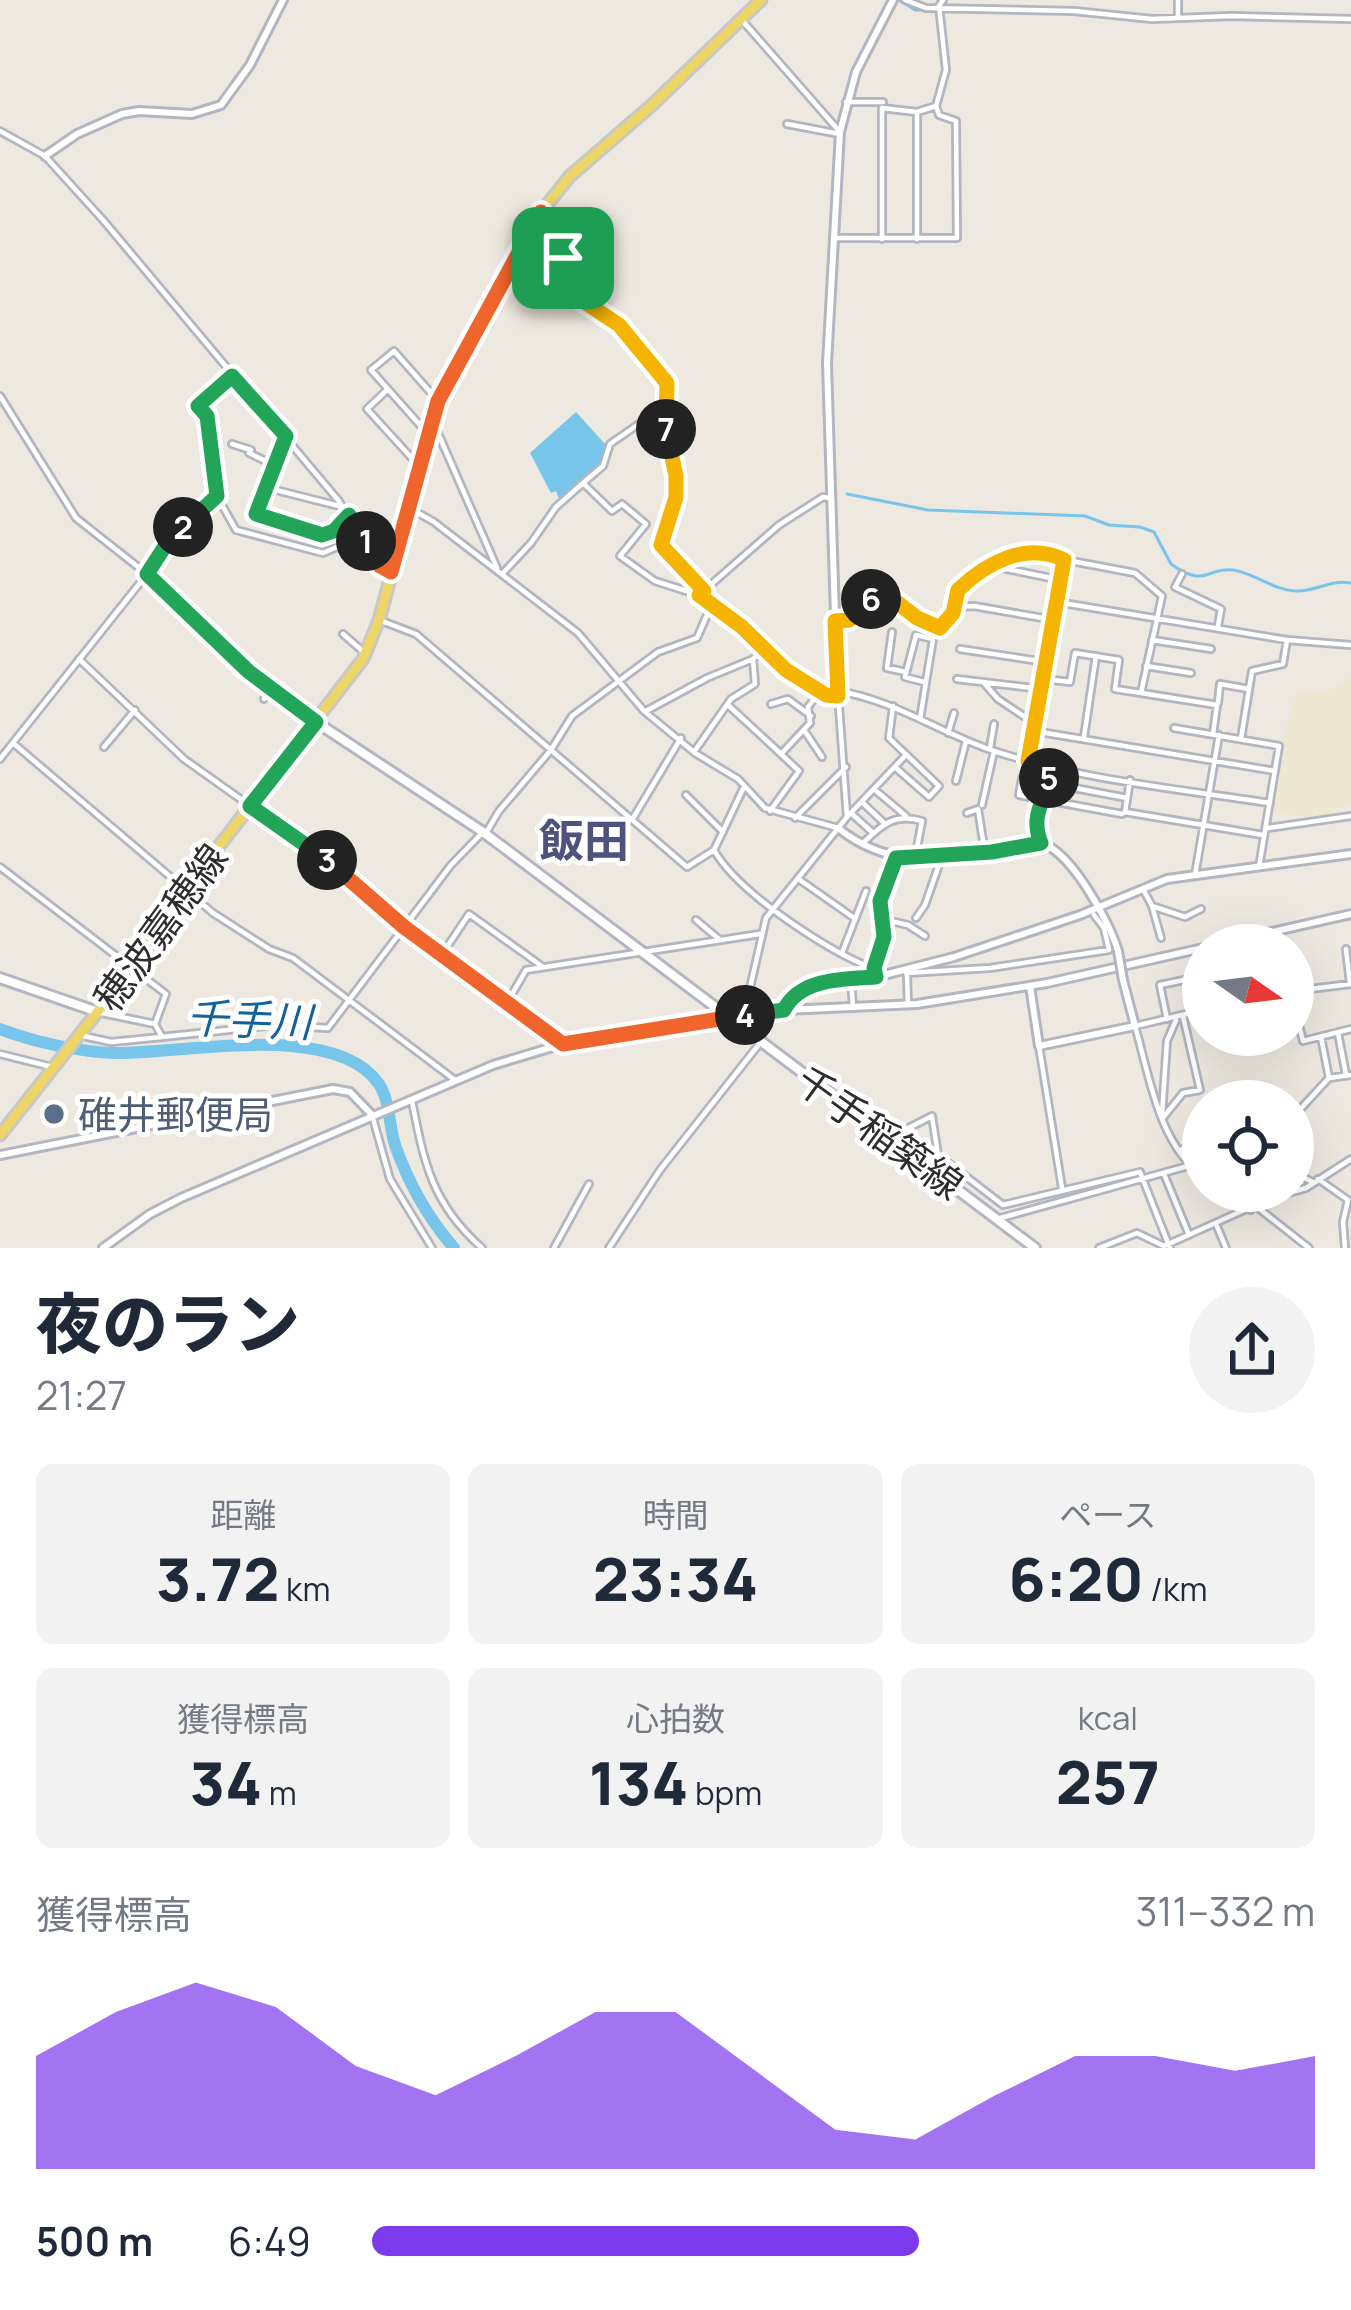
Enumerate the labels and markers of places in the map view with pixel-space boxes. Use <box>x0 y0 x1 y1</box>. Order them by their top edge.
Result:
pin <box>512 207 614 309</box>
pin: 7 <box>636 399 696 459</box>
pin: 2 <box>153 497 213 557</box>
pin: 1 <box>336 511 396 571</box>
pin: 6 <box>841 569 901 629</box>
pin: 5 <box>1019 748 1079 808</box>
pin: 3 <box>297 830 357 890</box>
pin: 4 <box>715 985 775 1045</box>
place label: 碓井郵便局 <box>78 1087 273 1141</box>
marker: 碓井郵便局 <box>41 1101 67 1127</box>

